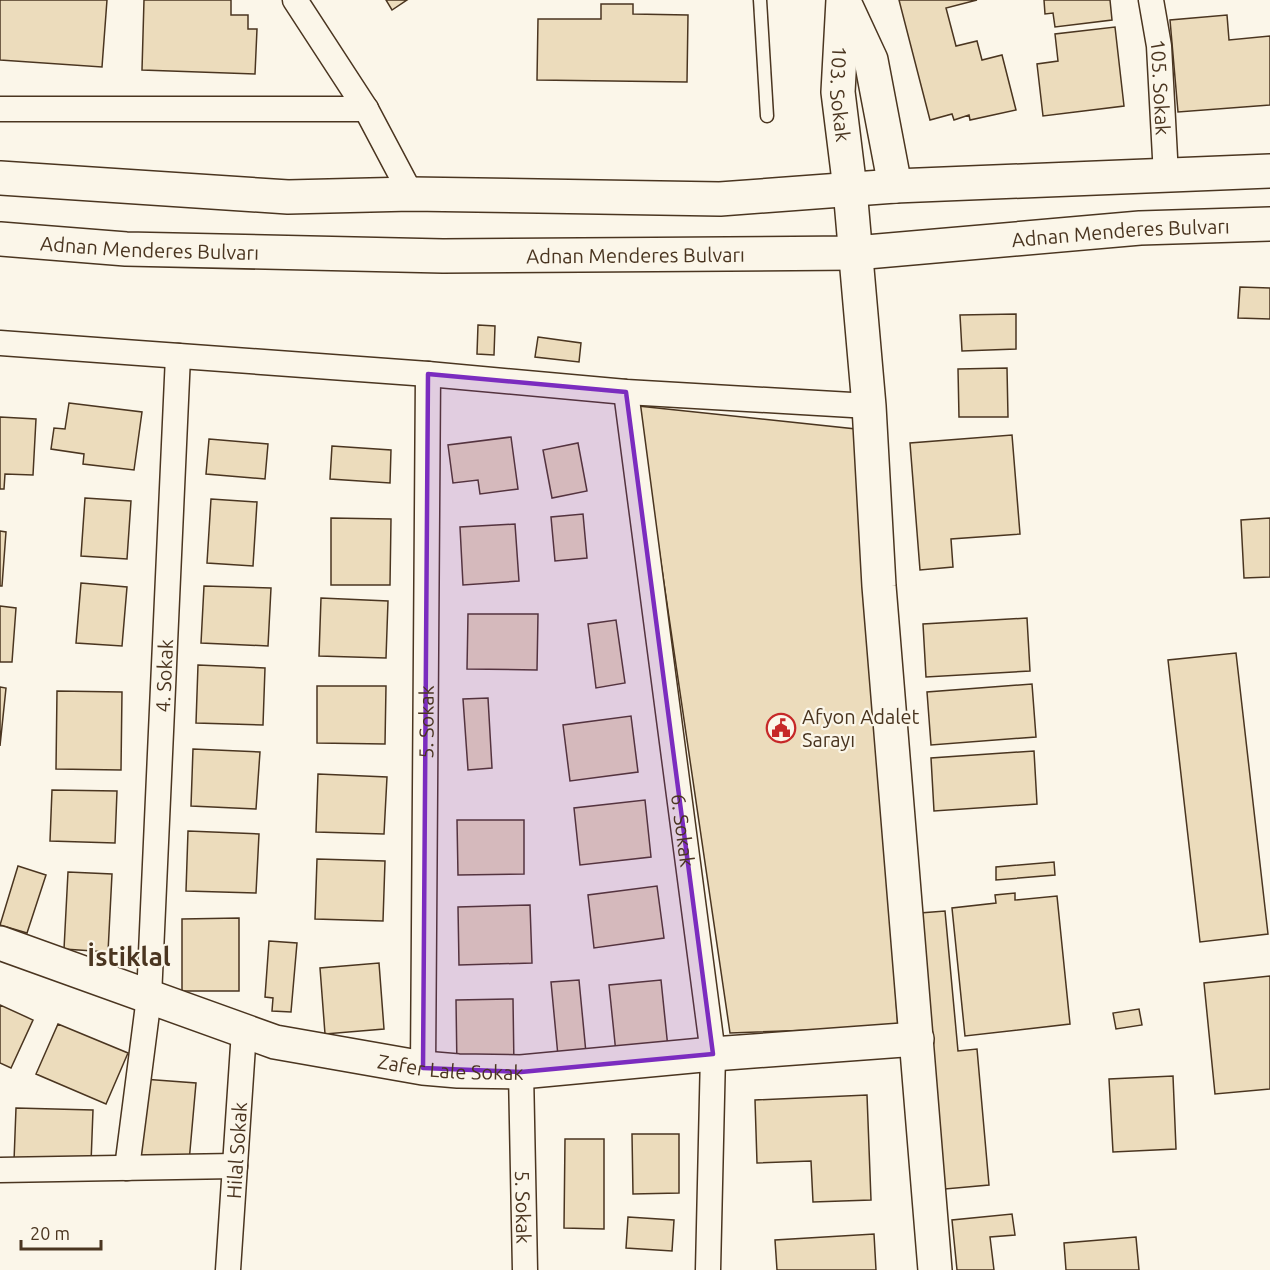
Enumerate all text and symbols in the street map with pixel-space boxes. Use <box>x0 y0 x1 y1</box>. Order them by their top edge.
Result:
street label: 105. Sokak <box>1147 37 1175 136</box>
street label: 103. Sokak <box>826 45 856 143</box>
street label: Adnan Menderes Bulvarı <box>1011 214 1230 251</box>
street label: Adnan Menderes Bulvarı <box>40 231 259 263</box>
street label: Adnan Menderes Bulvarı <box>526 242 745 267</box>
street label: 4. Sokak <box>150 639 177 713</box>
street label: 5. Sokak <box>414 685 437 759</box>
place label: Afyon Adalet Sarayı <box>802 705 920 751</box>
public building icon: Afyon Adalet Sarayı <box>765 712 797 744</box>
street label: 6. Sokak <box>667 792 700 868</box>
district label: İstiklal <box>87 942 171 971</box>
street label: Zafer Lale Sokak <box>376 1049 524 1084</box>
street label: Hilal Sokak <box>221 1101 251 1199</box>
street label: 5. Sokak <box>511 1170 536 1244</box>
scale bar <box>21 1213 100 1251</box>
text: 20 m <box>30 1223 70 1243</box>

